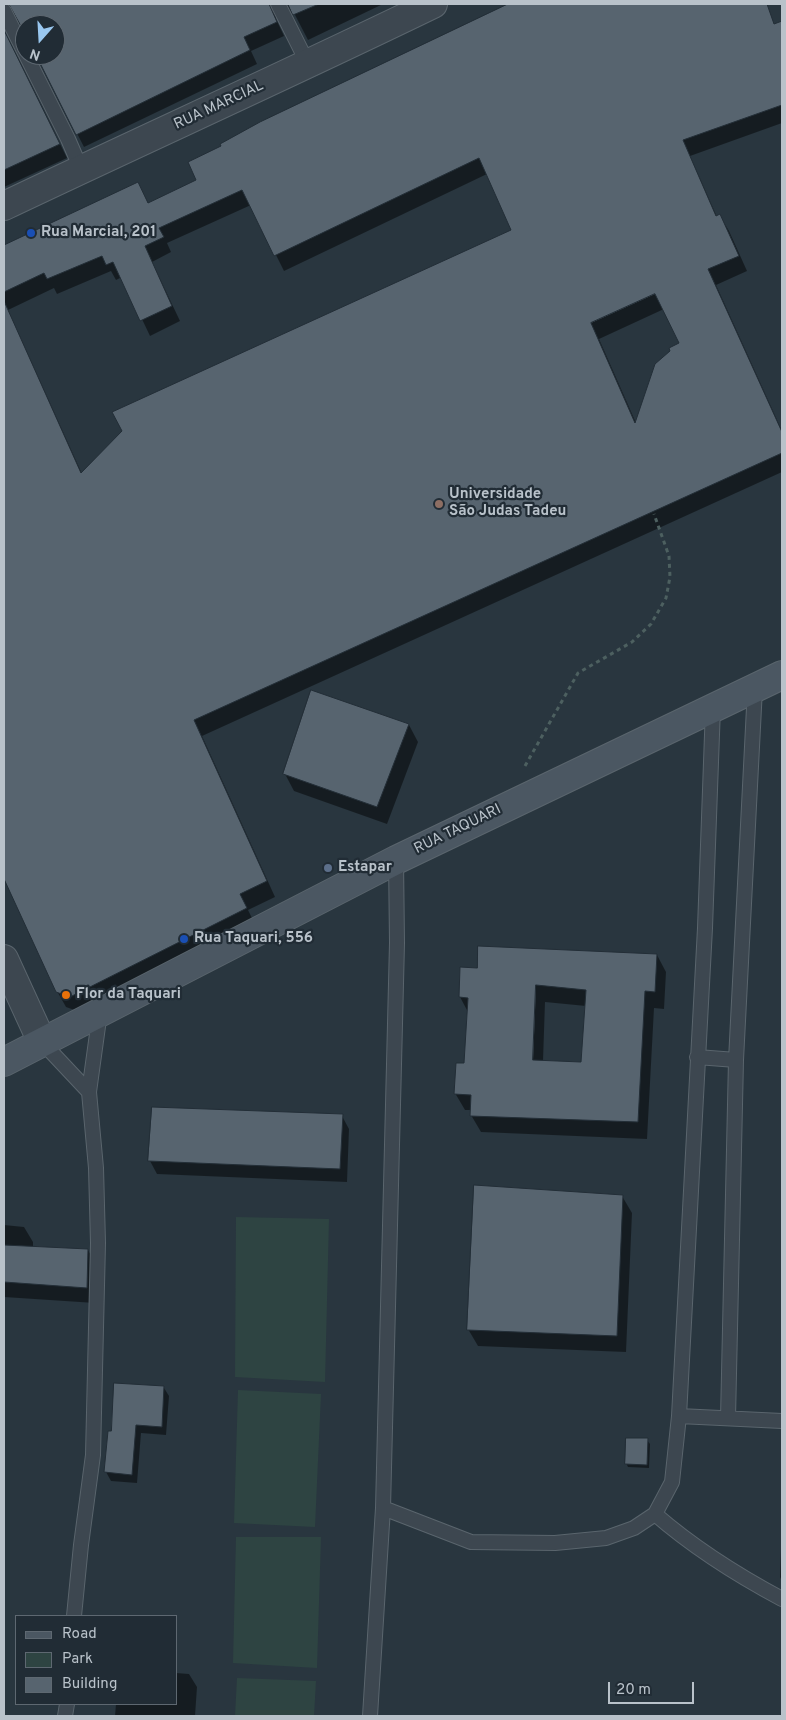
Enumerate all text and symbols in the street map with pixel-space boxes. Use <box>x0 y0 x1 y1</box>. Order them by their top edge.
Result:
north arrow <box>15 15 65 65</box>
text: N <box>28 44 43 63</box>
street label: RUA MARCIAL <box>171 77 267 135</box>
place label: Rua Marcial, 201 <box>41 224 156 242</box>
marker: Rua Marcial, 201 <box>25 227 37 239</box>
place label: Universidade São Judas Tadeu <box>449 486 566 521</box>
marker: Universidade São Judas Tadeu <box>433 498 445 510</box>
street label: RUA TAQUARI <box>412 801 504 859</box>
place label: Estapar <box>338 859 392 877</box>
marker: Estapar <box>322 862 334 874</box>
place label: Rua Taquari, 556 <box>194 930 313 948</box>
marker: Rua Taquari, 556 <box>178 933 190 945</box>
place label: Flor da Taquari <box>76 986 181 1004</box>
marker: Flor da Taquari <box>60 989 72 1001</box>
legend <box>15 1615 178 1705</box>
text: Road <box>62 1625 97 1644</box>
text: Park <box>62 1650 93 1669</box>
scale bar <box>611 1672 697 1704</box>
text: Building <box>62 1675 117 1694</box>
text: 20 m <box>616 1681 651 1700</box>

